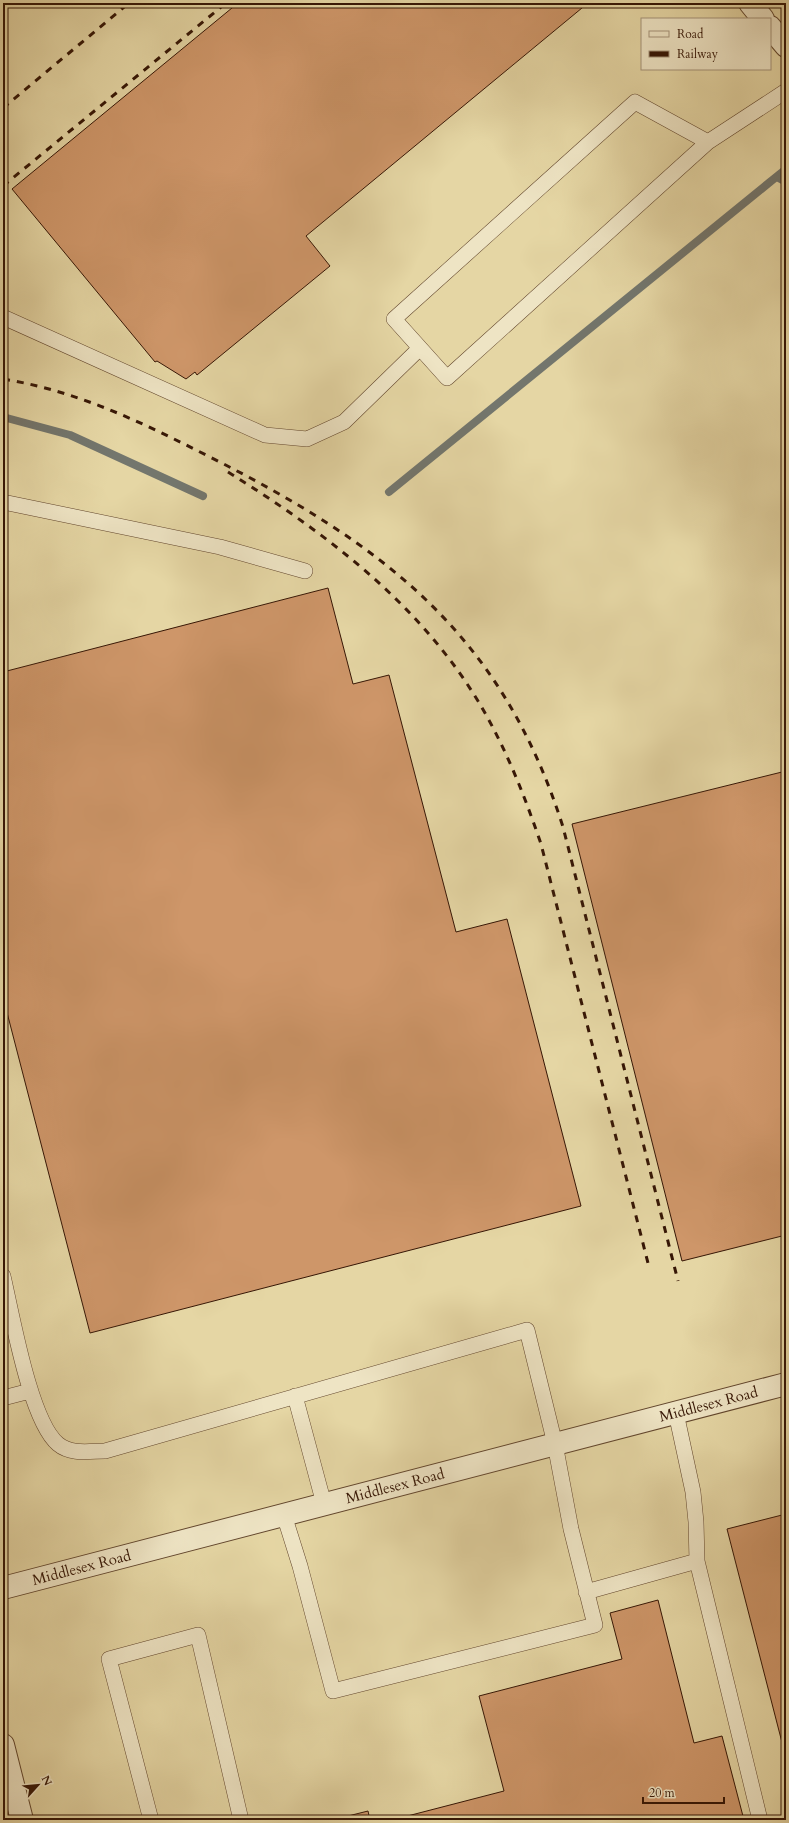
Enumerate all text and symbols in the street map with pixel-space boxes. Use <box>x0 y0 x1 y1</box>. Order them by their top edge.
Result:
legend <box>641 18 771 70</box>
text: Road <box>677 26 704 42</box>
text: Railway <box>677 46 719 62</box>
street label: Middlesex Road <box>657 1382 760 1427</box>
street label: Middlesex Road <box>343 1463 446 1508</box>
street label: Middlesex Road <box>30 1545 133 1590</box>
north arrow <box>18 1765 58 1805</box>
text: N <box>38 1773 56 1789</box>
scale bar <box>643 1779 724 1805</box>
text: 20 m <box>649 1785 676 1801</box>

